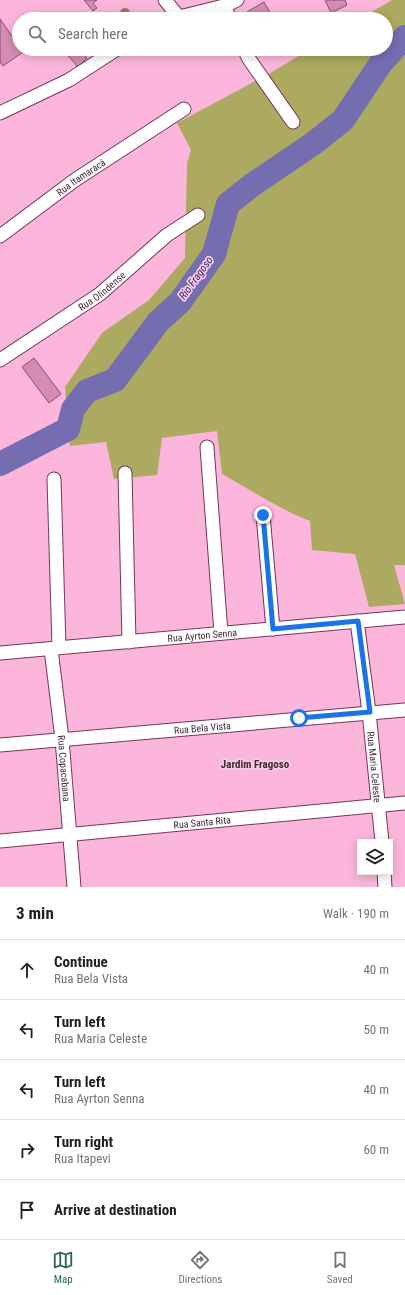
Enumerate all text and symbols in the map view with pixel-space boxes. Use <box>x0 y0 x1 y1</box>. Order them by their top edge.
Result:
search box <box>12 12 393 56</box>
icon: search <box>26 23 48 45</box>
text: Search here <box>58 25 128 43</box>
street label: Rua Itamaracá <box>54 156 107 198</box>
water label: Rio Fragoso <box>176 254 216 302</box>
street label: Rua Olindense <box>76 269 127 312</box>
route end <box>254 506 272 524</box>
street label: Rua Ayrton Senna <box>167 626 238 644</box>
route start <box>290 709 308 727</box>
street label: Rua Bela Vista <box>173 720 231 735</box>
street label: Rua Maria Celeste <box>365 731 384 803</box>
street label: Rua Copacabana <box>56 734 73 802</box>
district label: Jardim Fragoso <box>221 758 290 771</box>
street label: Rua Santa Rita <box>173 814 231 830</box>
map controls <box>357 839 393 875</box>
button: layers <box>357 839 393 875</box>
text: 3 min <box>16 903 54 923</box>
text: Walk · 190 m <box>323 906 389 921</box>
text: Continue <box>54 953 108 971</box>
icon: ahead <box>16 959 38 981</box>
text: 40 m <box>363 962 389 977</box>
text: Rua Bela Vista <box>54 971 128 986</box>
text: Turn left <box>54 1013 105 1031</box>
icon: left <box>16 1019 38 1041</box>
text: 50 m <box>363 1022 389 1037</box>
text: Rua Maria Celeste <box>54 1031 147 1046</box>
text: Turn left <box>54 1073 105 1091</box>
icon: left <box>16 1079 38 1101</box>
text: 40 m <box>363 1082 389 1097</box>
text: Rua Ayrton Senna <box>54 1091 144 1106</box>
text: Turn right <box>54 1133 113 1151</box>
icon: right <box>16 1139 38 1161</box>
text: 60 m <box>363 1142 389 1157</box>
text: Rua Itapevi <box>54 1151 111 1166</box>
icon: arrive <box>16 1199 38 1221</box>
text: Arrive at destination <box>54 1201 177 1219</box>
tab: Map <box>52 1249 74 1286</box>
tab: Directions <box>178 1249 222 1286</box>
tab: Saved <box>327 1249 353 1286</box>

